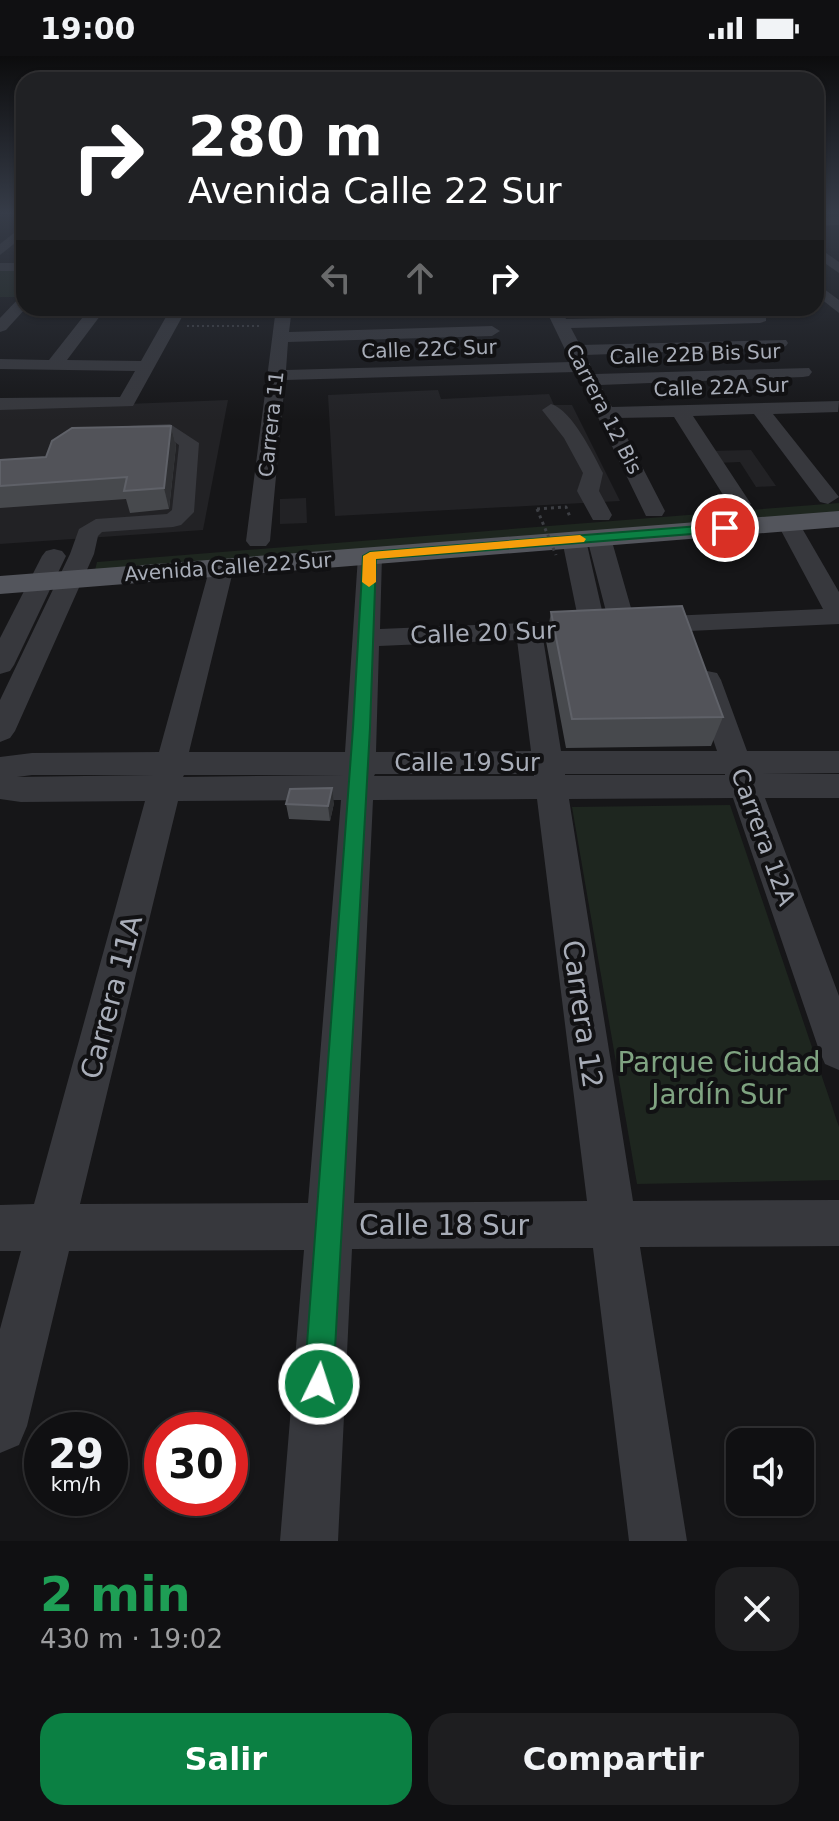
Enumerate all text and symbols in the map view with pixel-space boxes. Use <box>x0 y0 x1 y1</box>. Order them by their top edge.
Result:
text: 19:00 <box>40 11 136 46</box>
text: 280 m <box>188 103 383 168</box>
icon: right <box>56 104 160 208</box>
text: Avenida Calle 22 Sur <box>188 170 562 211</box>
icon: left <box>314 256 358 300</box>
icon: ahead <box>398 256 442 300</box>
icon: right <box>482 256 526 300</box>
street label: Calle 22C Sur <box>361 335 498 363</box>
street label: Calle 22B Bis Sur <box>609 339 782 369</box>
street label: Carrera 12 Bis <box>561 340 647 478</box>
street label: Carrera 11 <box>254 370 288 478</box>
street label: Calle 22A Sur <box>653 373 790 401</box>
pin <box>691 494 759 562</box>
icon: arrive <box>703 506 747 550</box>
street label: Avenida Calle 22 Sur <box>124 548 333 586</box>
street label: Calle 20 Sur <box>410 616 556 650</box>
street label: Calle 19 Sur <box>394 749 540 777</box>
street label: Carrera 12A <box>725 764 801 910</box>
street label: Carrera 11A <box>74 912 149 1083</box>
street label: Carrera 12 <box>556 938 609 1090</box>
park label: Parque Ciudad Jardín Sur <box>617 1046 821 1111</box>
street label: Calle 18 Sur <box>359 1209 529 1242</box>
position arrow <box>277 1342 361 1426</box>
speed limit sign: 30 <box>144 1412 248 1516</box>
map controls <box>726 1428 814 1516</box>
button: sound <box>726 1428 814 1516</box>
text: 29 <box>48 1431 104 1477</box>
text: km/h <box>51 1472 101 1496</box>
text: 2 min <box>40 1566 191 1622</box>
button: close <box>715 1567 799 1651</box>
text: 430 m · 19:02 <box>40 1624 223 1654</box>
button: Salir <box>40 1713 412 1805</box>
button: Compartir <box>428 1713 799 1805</box>

